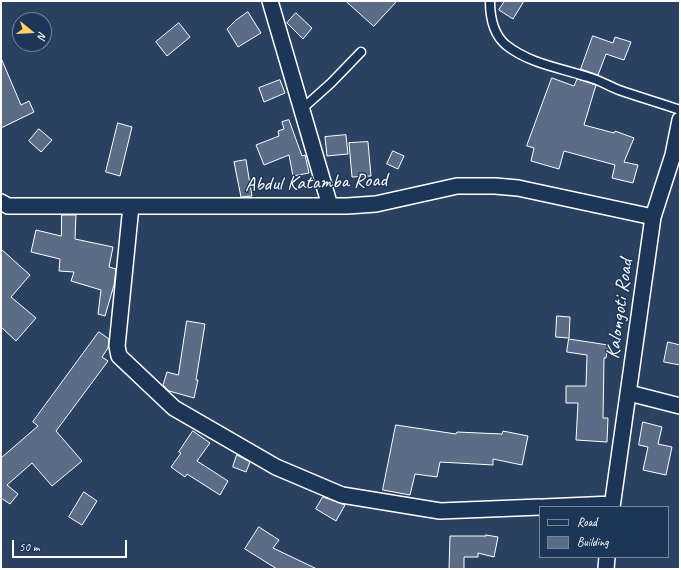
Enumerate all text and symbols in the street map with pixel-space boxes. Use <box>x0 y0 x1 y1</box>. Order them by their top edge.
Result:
north arrow <box>12 12 52 52</box>
text: N <box>35 30 50 41</box>
street label: Abdul Katamba Road <box>245 169 387 197</box>
street label: Kalongoti Road <box>601 258 639 360</box>
legend <box>539 506 669 558</box>
text: Road <box>577 514 597 530</box>
scale bar <box>14 532 129 558</box>
text: Building <box>577 534 609 550</box>
text: 50 m <box>19 539 39 555</box>

